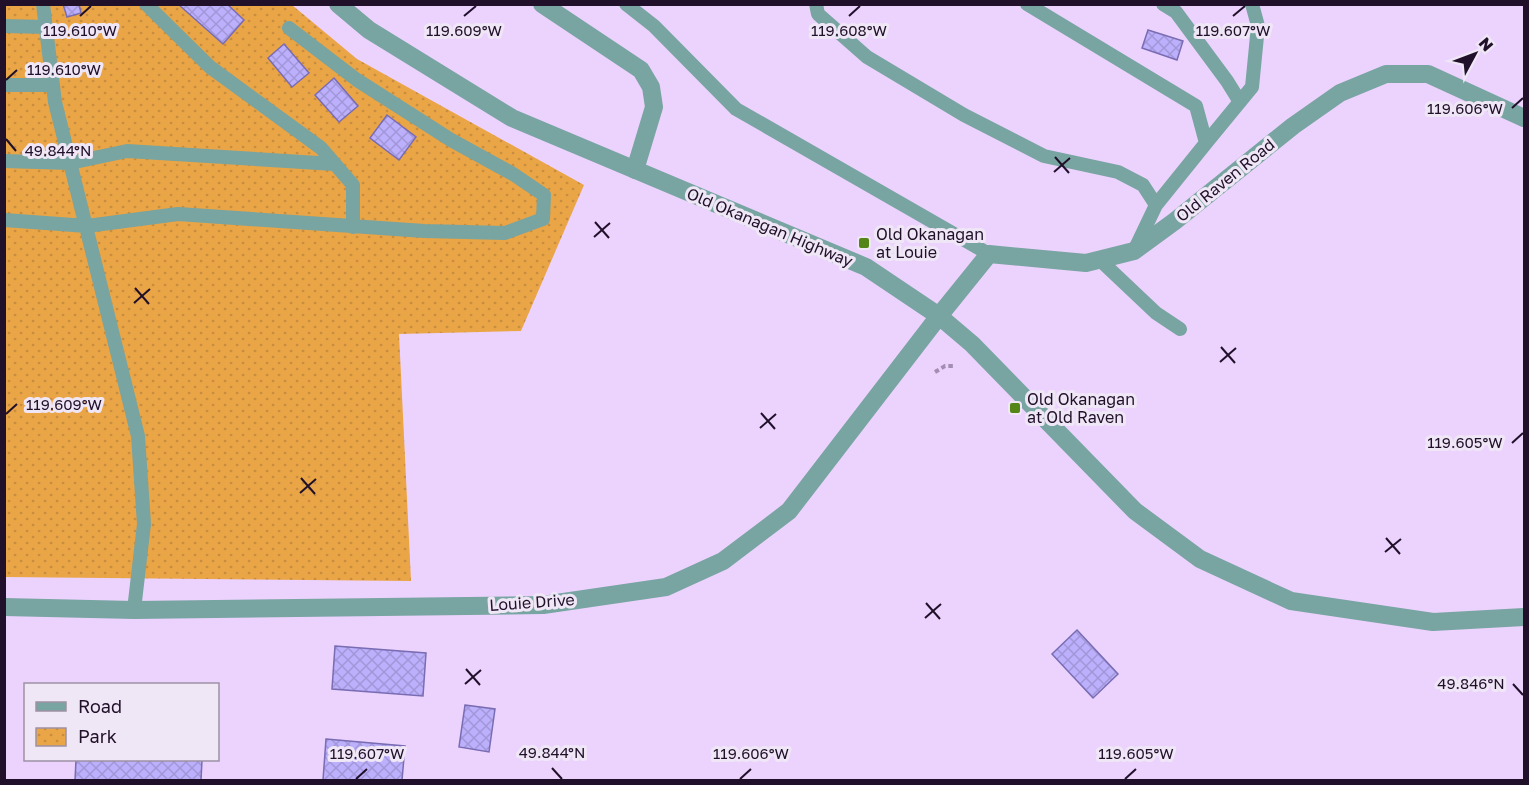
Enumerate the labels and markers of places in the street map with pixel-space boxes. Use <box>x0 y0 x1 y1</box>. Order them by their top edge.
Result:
place label: Old Okanagan at Louie <box>876 224 984 262</box>
marker: Old Okanagan at Louie <box>857 236 871 250</box>
place label: Old Okanagan at Old Raven <box>1027 389 1135 427</box>
marker: Old Okanagan at Old Raven <box>1008 401 1022 415</box>

